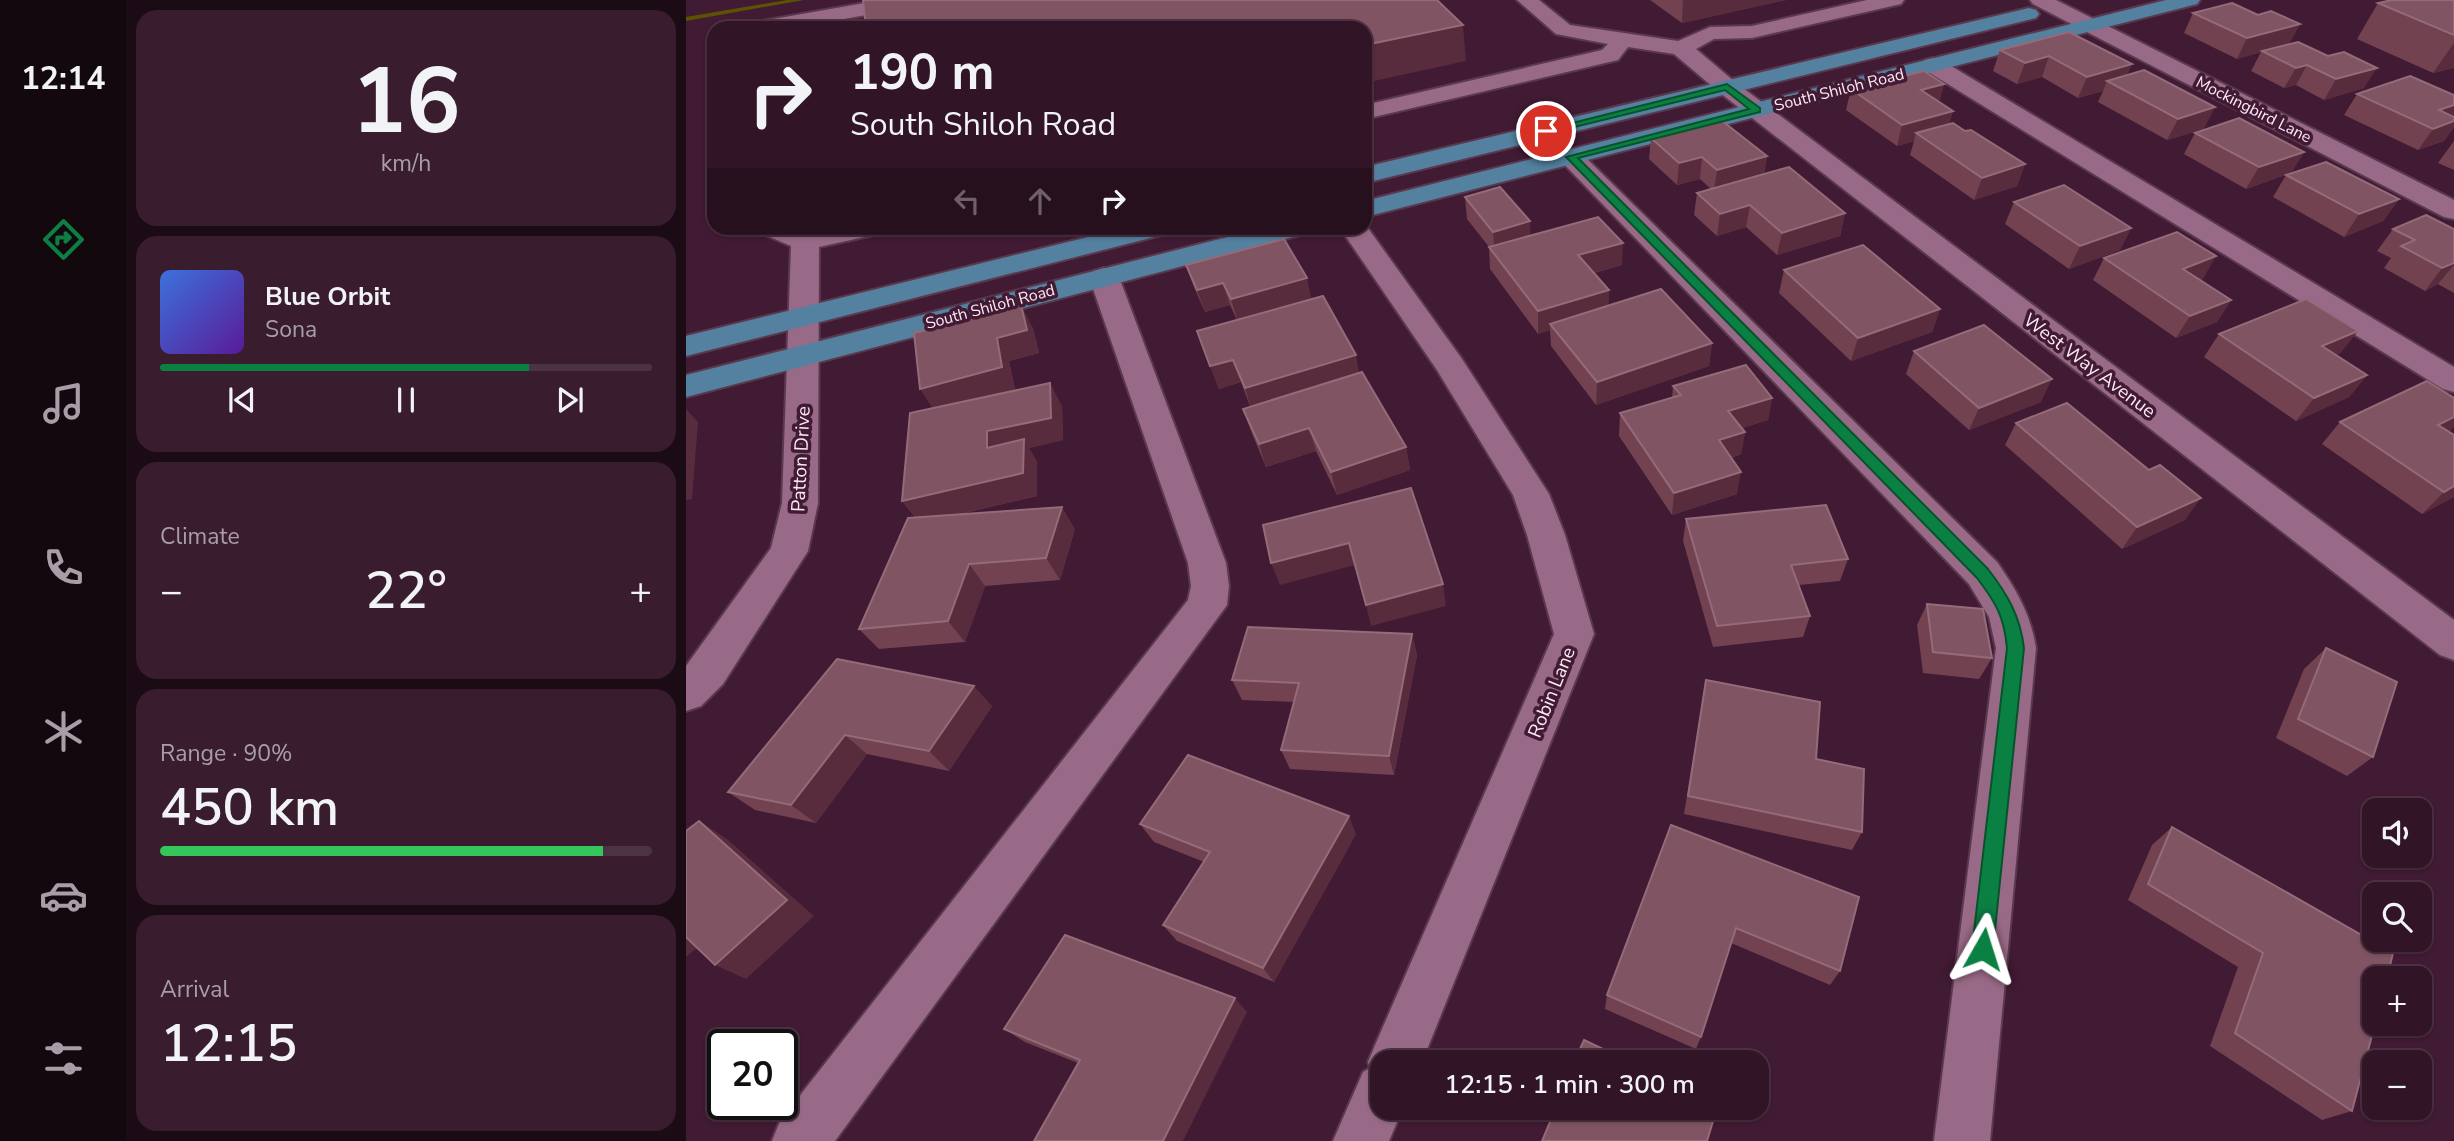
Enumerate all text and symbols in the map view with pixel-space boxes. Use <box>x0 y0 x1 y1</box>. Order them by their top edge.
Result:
text: 190 m <box>850 39 994 106</box>
text: 16 <box>351 40 461 164</box>
icon: right <box>735 49 826 140</box>
text: 12:14 <box>21 57 105 100</box>
street label: South Shiloh Road <box>1772 63 1906 117</box>
street label: Mockingbird Lane <box>2192 71 2315 149</box>
pin <box>1516 101 1576 161</box>
text: South Shiloh Road <box>850 103 1116 146</box>
icon: arrive <box>1527 112 1565 150</box>
text: km/h <box>381 148 431 179</box>
icon: left <box>948 182 986 220</box>
icon: ahead <box>1021 182 1059 220</box>
icon: right <box>1094 182 1132 220</box>
icon: directions <box>39 215 88 264</box>
text: Blue Orbit <box>265 279 390 314</box>
street label: South Shiloh Road <box>923 279 1057 335</box>
street label: West Way Avenue <box>2018 307 2161 424</box>
text: Sona <box>265 314 317 345</box>
icon: music <box>39 379 88 428</box>
icon: previous <box>223 381 261 419</box>
icon: pause <box>387 381 425 419</box>
icon: next <box>551 381 589 419</box>
street label: Patton Drive <box>785 405 817 513</box>
text: Climate <box>160 521 240 552</box>
icon: phone <box>39 543 88 592</box>
text: 22° <box>365 555 447 626</box>
text: − <box>160 566 183 617</box>
text: + <box>629 566 652 617</box>
street label: Robin Lane <box>1522 643 1582 742</box>
icon: climate <box>39 707 88 756</box>
text: Range · 90% <box>160 738 292 769</box>
text: 450 km <box>160 772 339 843</box>
map controls <box>2362 798 2432 1120</box>
button: sound <box>2362 798 2432 868</box>
icon: car <box>39 871 88 920</box>
button: search <box>2362 882 2432 952</box>
position arrow <box>1946 912 2020 986</box>
button: + <box>2362 966 2432 1036</box>
text: Arrival <box>160 974 229 1005</box>
text: 12:15 <box>160 1008 297 1079</box>
speed limit sign: 20 <box>707 1029 798 1120</box>
icon: filters <box>39 1034 88 1083</box>
button: − <box>2362 1050 2432 1120</box>
text: 12:15 · 1 min · 300 m <box>1444 1067 1695 1102</box>

